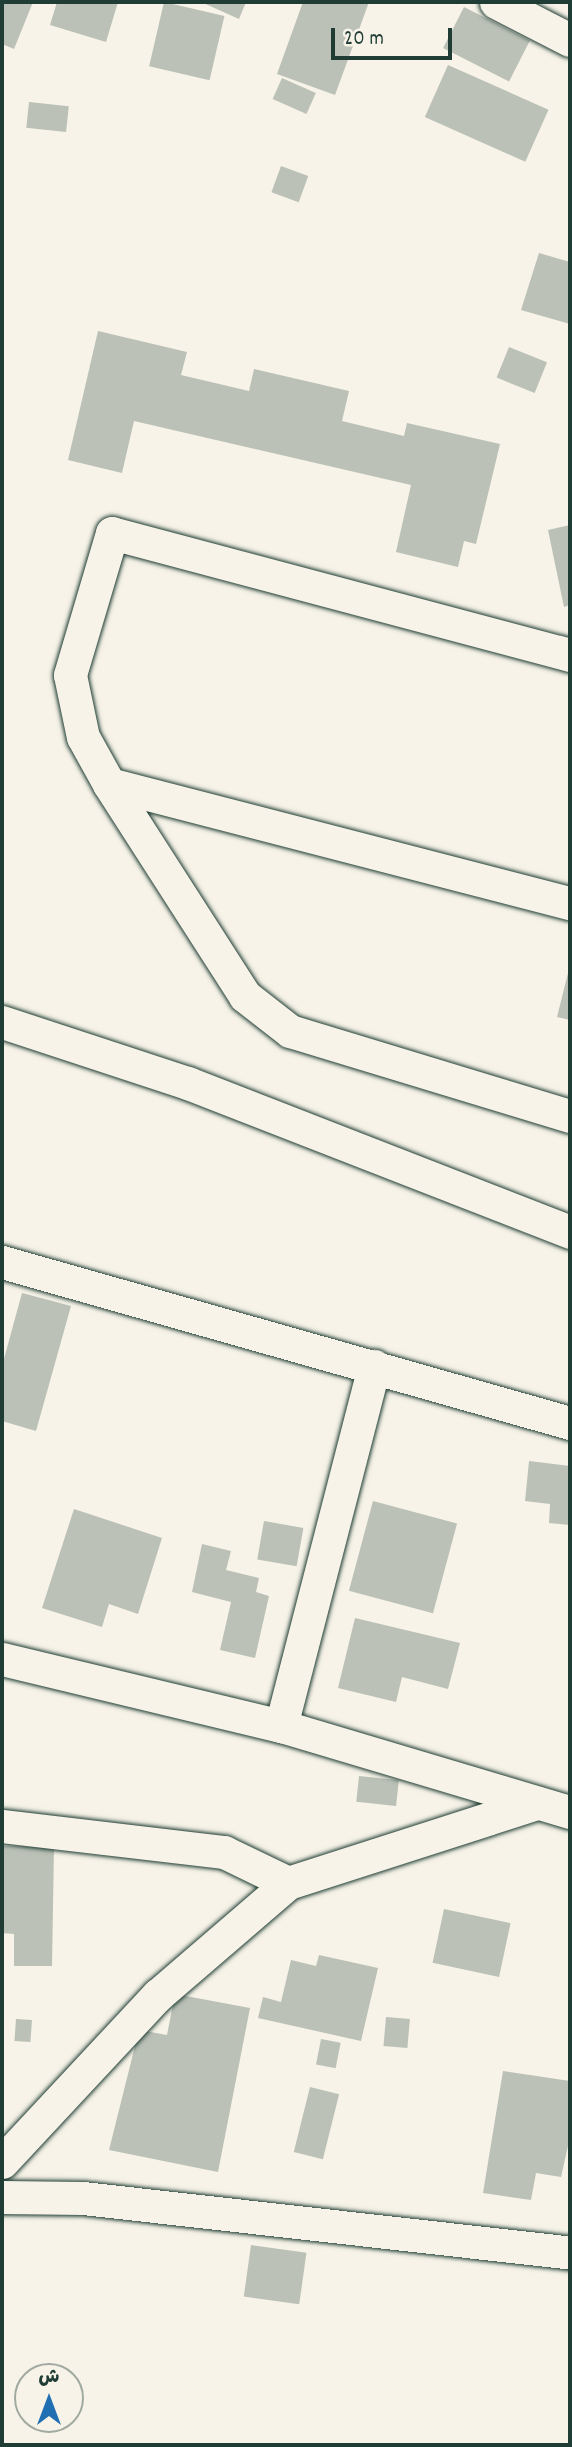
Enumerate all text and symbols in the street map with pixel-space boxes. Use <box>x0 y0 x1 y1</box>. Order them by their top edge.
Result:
scale bar <box>334 14 455 58</box>
text: 20 m <box>344 25 384 55</box>
north arrow <box>14 2363 84 2433</box>
text: ش <box>39 2365 59 2392</box>

